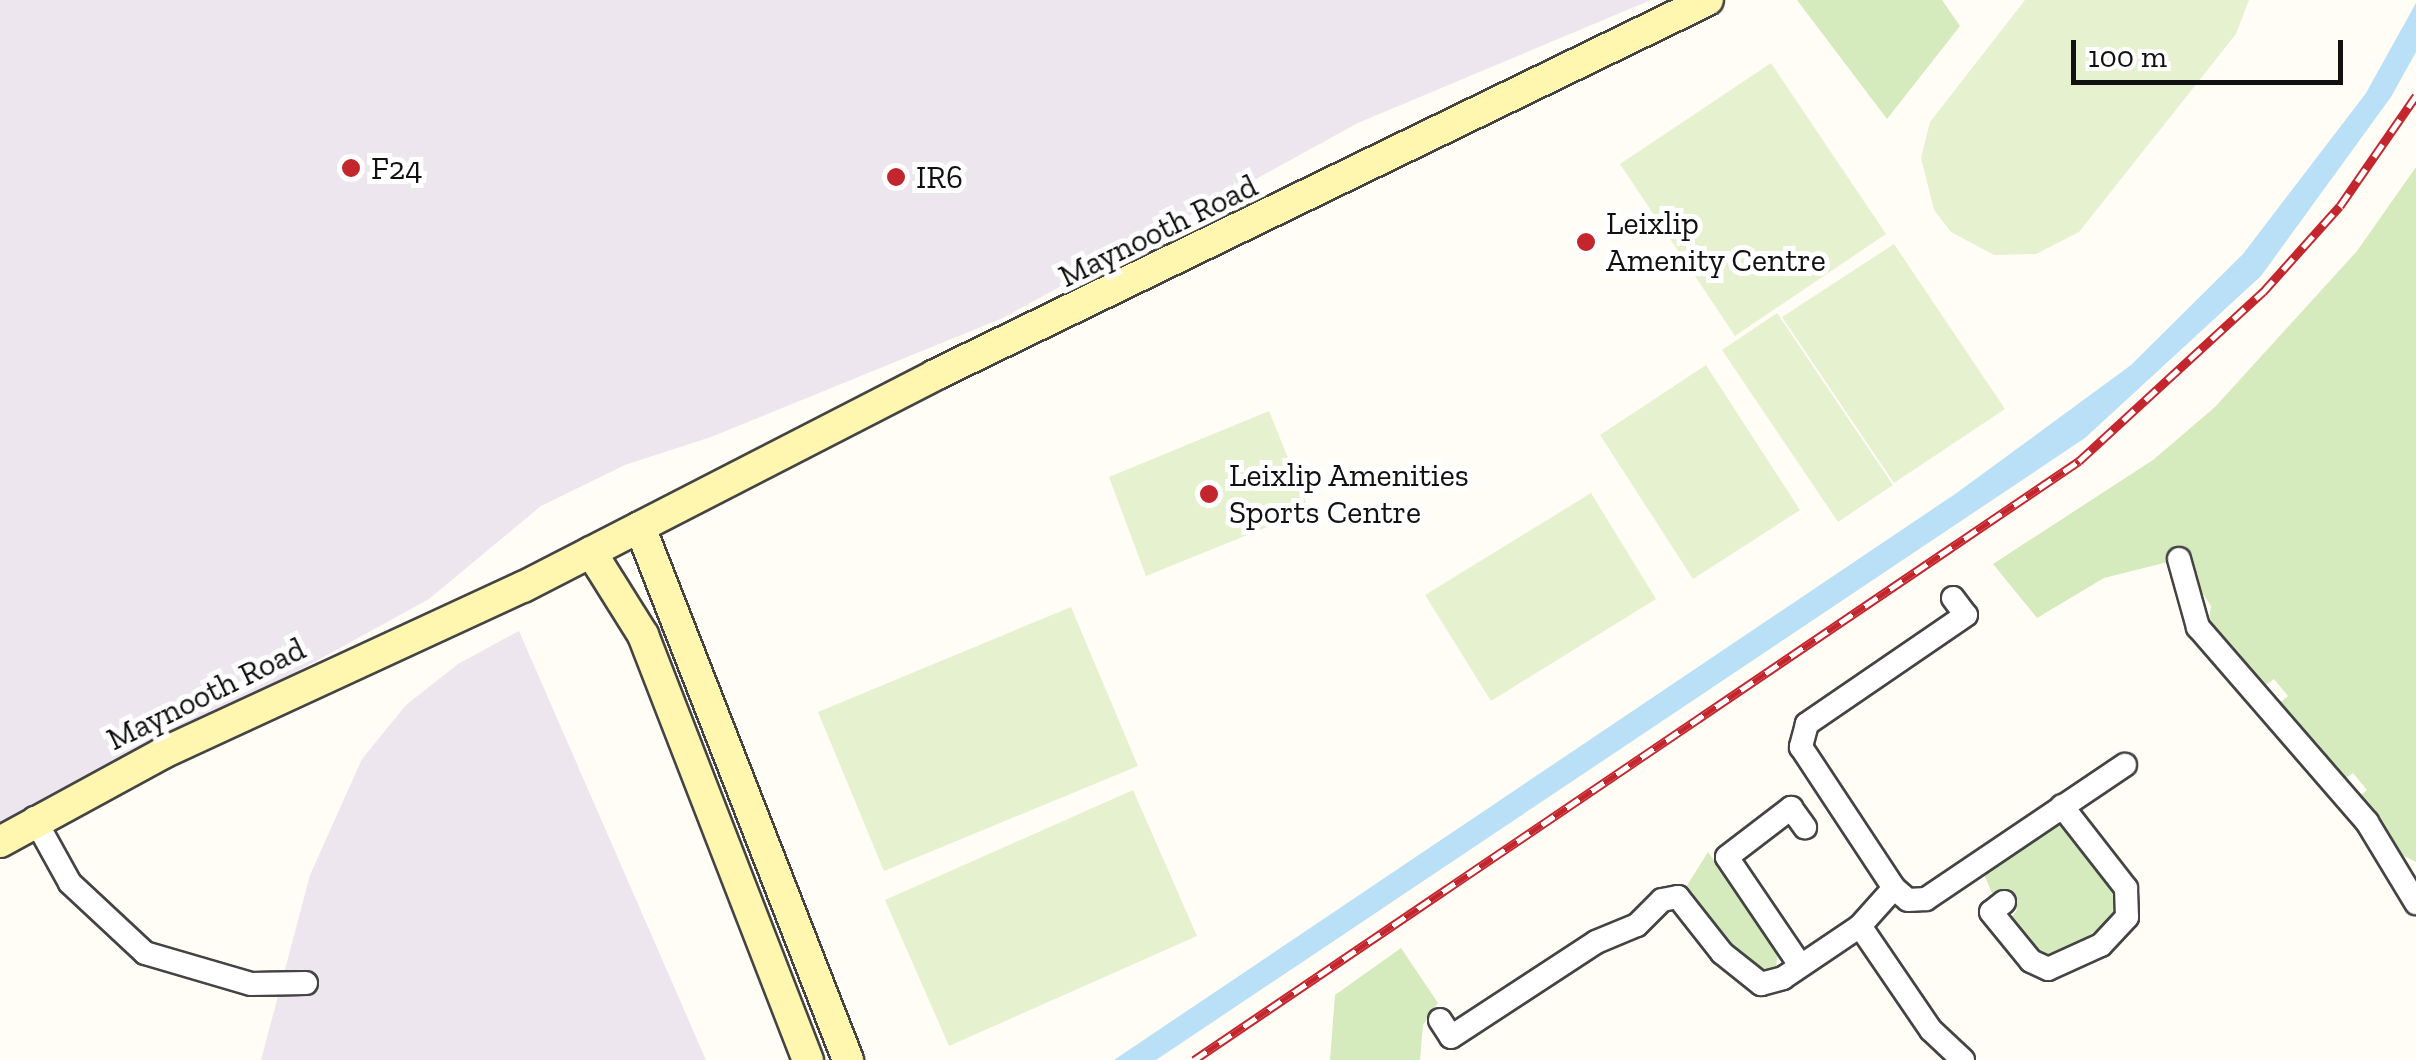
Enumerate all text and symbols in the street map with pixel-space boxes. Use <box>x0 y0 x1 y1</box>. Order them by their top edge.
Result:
scale bar <box>2076 20 2348 82</box>
text: 100 m <box>2088 39 2167 75</box>
place label: F24 <box>371 149 423 187</box>
marker: F24 <box>340 157 362 179</box>
place label: IR6 <box>916 158 963 196</box>
marker: IR6 <box>885 166 907 188</box>
street label: Maynooth Road <box>1052 166 1264 296</box>
place label: Leixlip Amenity Centre <box>1606 205 1827 280</box>
marker: Leixlip Amenity Centre <box>1575 231 1597 253</box>
place label: Leixlip Amenities Sports Centre <box>1229 457 1470 532</box>
marker: Leixlip Amenities Sports Centre <box>1198 483 1220 505</box>
street label: Maynooth Road <box>100 629 312 759</box>

